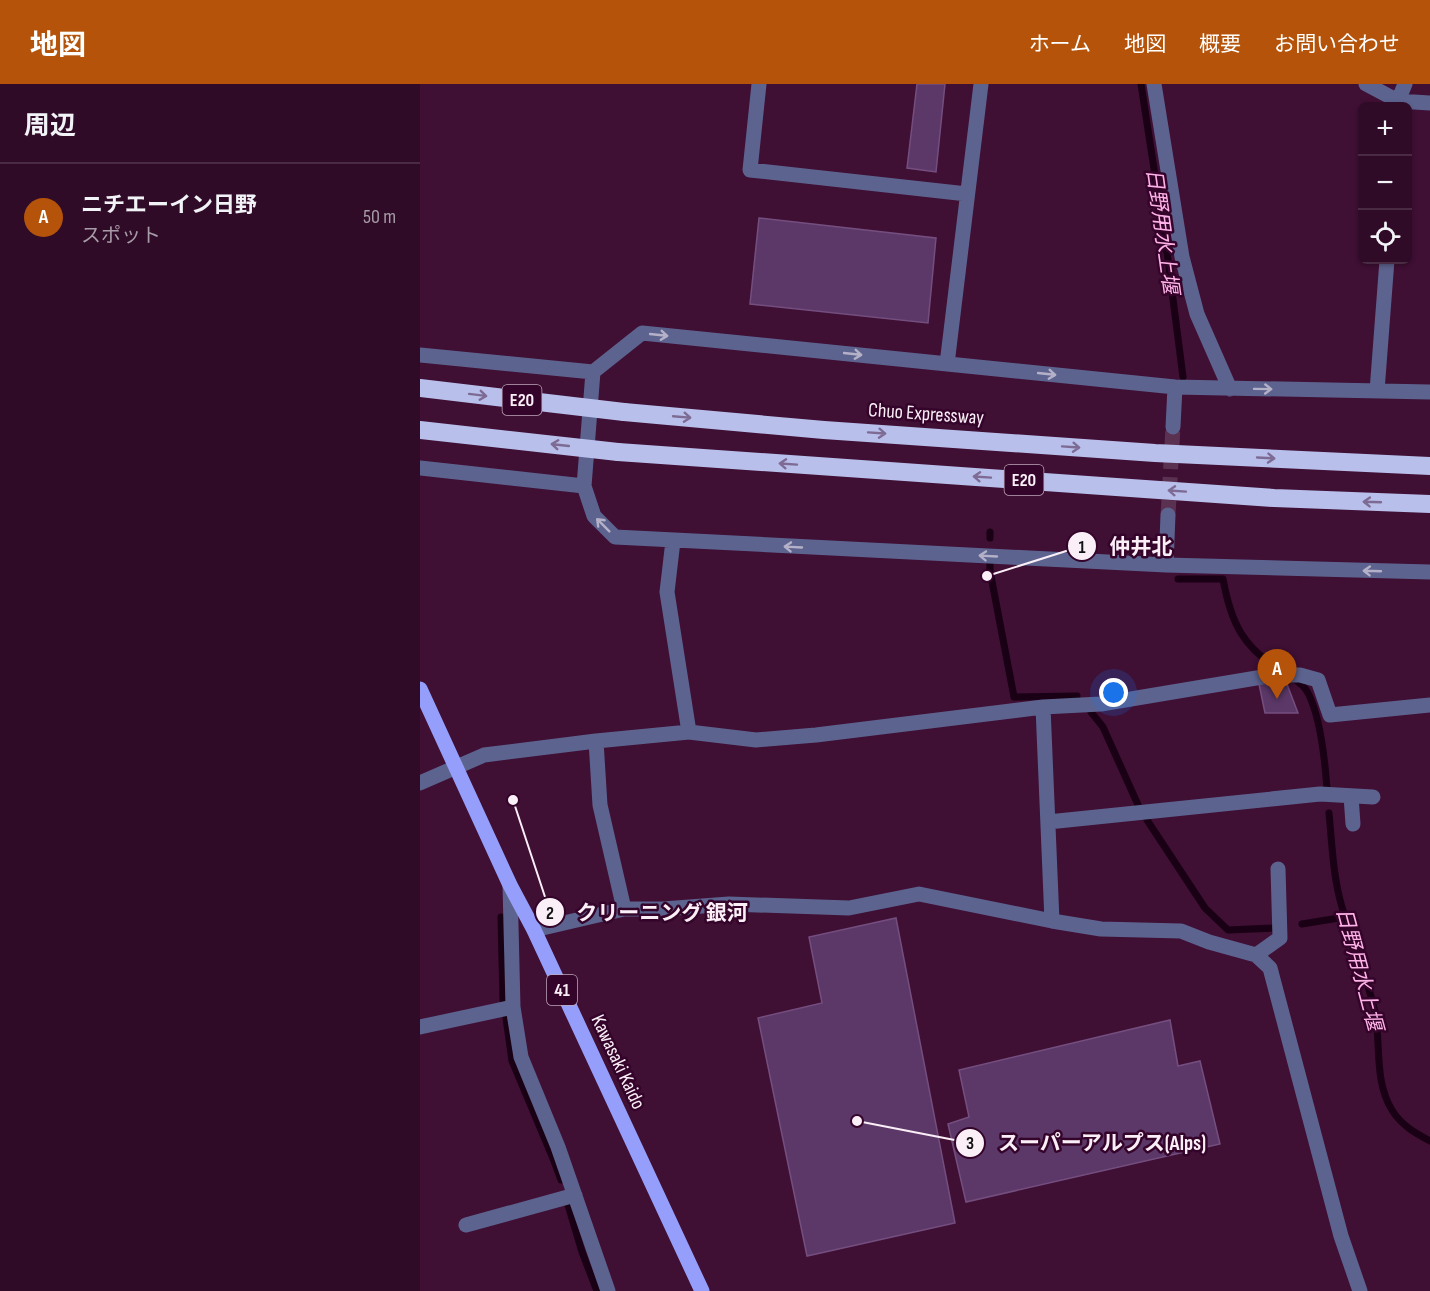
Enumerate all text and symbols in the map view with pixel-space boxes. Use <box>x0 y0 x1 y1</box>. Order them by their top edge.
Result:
text: 地図 <box>30 29 86 62</box>
text: ホーム <box>1029 32 1091 57</box>
text: 地図 <box>1124 32 1166 57</box>
text: 概要 <box>1199 32 1241 57</box>
text: お問い合わせ <box>1274 32 1400 57</box>
map controls <box>1358 102 1412 264</box>
button: + <box>1358 102 1412 156</box>
text: 周辺 <box>24 111 76 142</box>
button: − <box>1358 156 1412 210</box>
water label: 日野用水上堰 <box>1141 167 1184 299</box>
text: ニチエーイン日野 <box>81 192 257 219</box>
text: A <box>39 205 48 229</box>
text: 50 m <box>363 205 396 229</box>
button: locate <box>1358 210 1412 264</box>
text: スポット <box>81 224 161 248</box>
one-way arrow <box>649 330 669 341</box>
one-way arrow <box>843 349 863 360</box>
one-way arrow <box>1037 369 1057 380</box>
one-way arrow <box>1252 383 1272 395</box>
road number: E20 <box>502 385 542 415</box>
one-way arrow <box>468 390 488 401</box>
street label: Chuo Expressway <box>867 398 985 430</box>
one-way arrow <box>672 412 692 423</box>
one-way arrow <box>866 428 886 439</box>
one-way arrow <box>550 439 570 450</box>
one-way arrow <box>1061 442 1081 453</box>
one-way arrow <box>1255 453 1275 464</box>
one-way arrow <box>778 458 798 469</box>
road number: E20 <box>1004 465 1044 495</box>
one-way arrow <box>973 472 993 483</box>
one-way arrow <box>1167 486 1187 497</box>
one-way arrow <box>1362 496 1382 507</box>
one-way arrow <box>596 518 611 533</box>
callout: 仲井北 <box>1067 527 1184 566</box>
text: 仲井北 <box>1110 535 1173 560</box>
text: 1 <box>1078 537 1086 558</box>
one-way arrow <box>784 542 804 553</box>
one-way arrow <box>978 551 998 562</box>
one-way arrow <box>1362 565 1382 576</box>
pin: A <box>1258 650 1296 699</box>
your location <box>1099 678 1128 707</box>
callout: クリーニング 銀河 <box>535 893 760 932</box>
text: クリーニング 銀河 <box>576 901 748 926</box>
text: 2 <box>546 903 554 924</box>
water label: 日野用水上堰 <box>1331 905 1388 1037</box>
road number: 41 <box>547 975 577 1005</box>
street label: Kawasaki Kaido <box>586 1011 650 1113</box>
callout: スーパーアルプス(Alps) <box>955 1124 1218 1163</box>
text: スーパーアルプス(Alps) <box>998 1131 1206 1156</box>
text: 3 <box>966 1133 974 1154</box>

